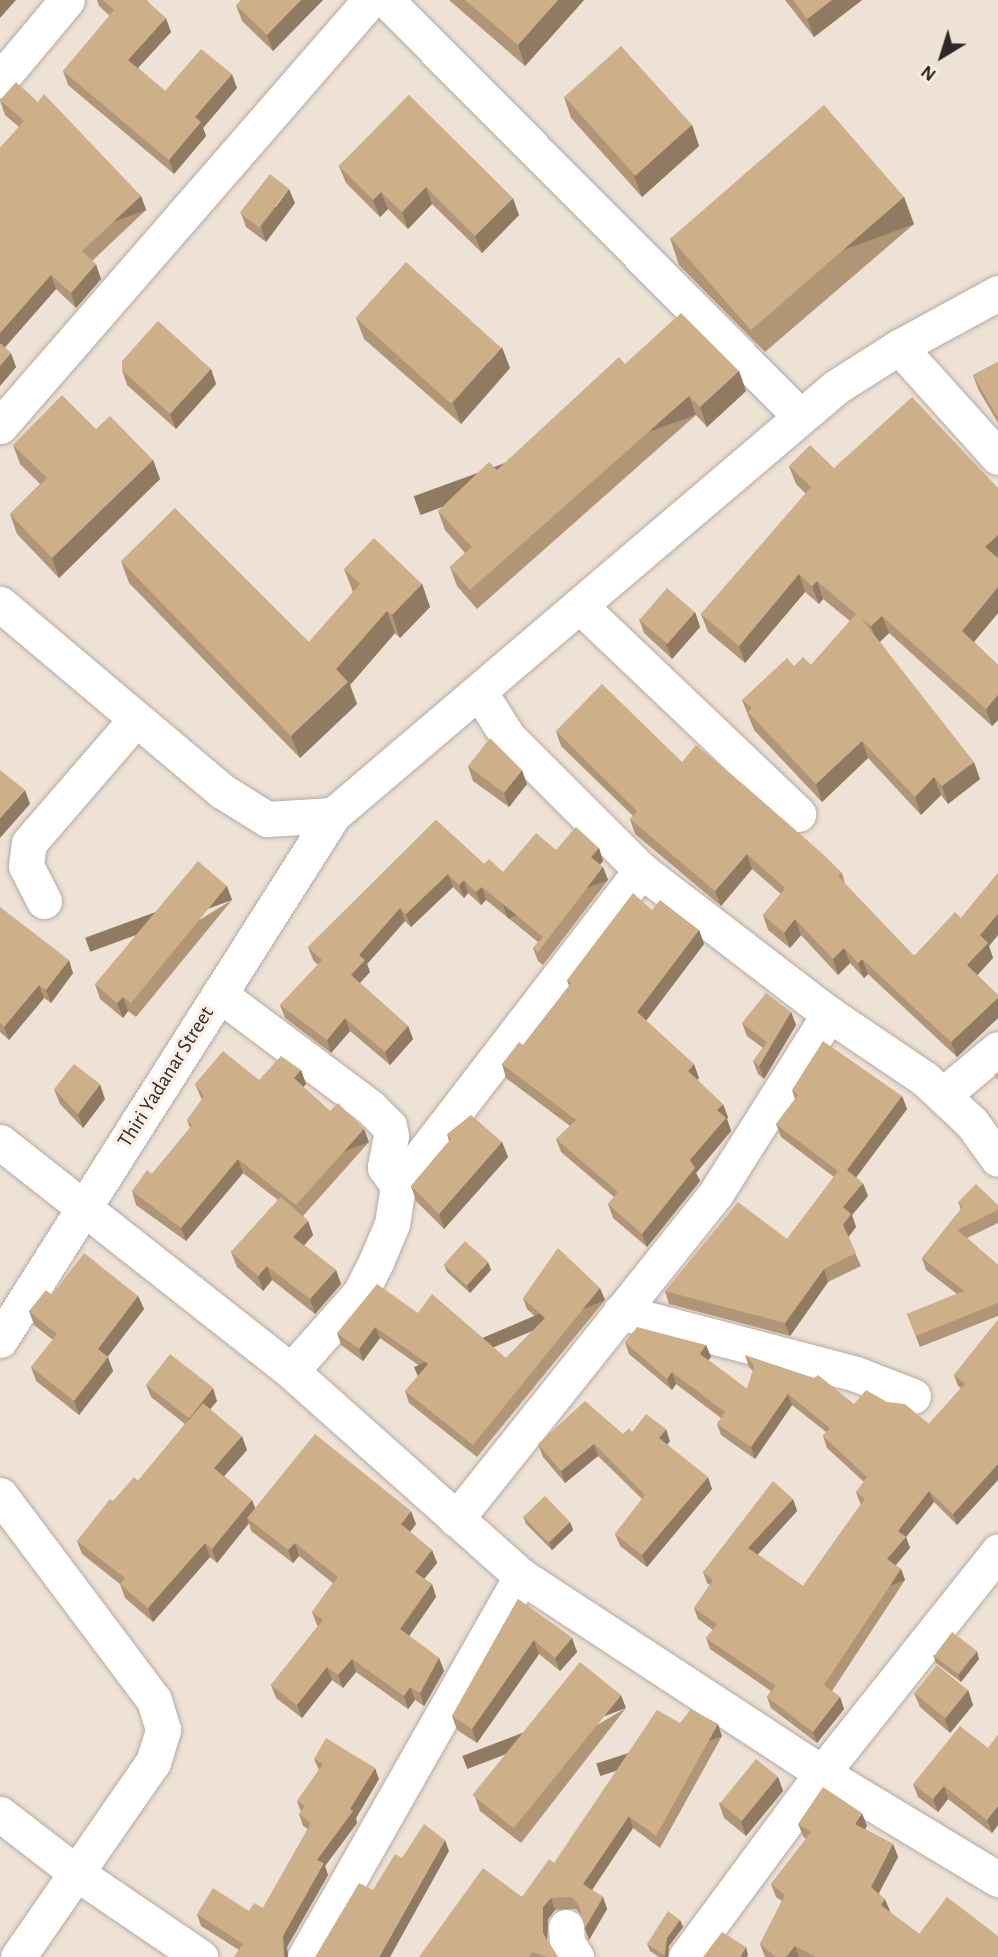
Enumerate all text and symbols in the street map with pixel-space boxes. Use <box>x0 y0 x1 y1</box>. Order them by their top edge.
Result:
north arrow <box>907 21 977 91</box>
text: N <box>918 61 940 84</box>
street label: Thiri Yadanar Street <box>113 1002 219 1152</box>

